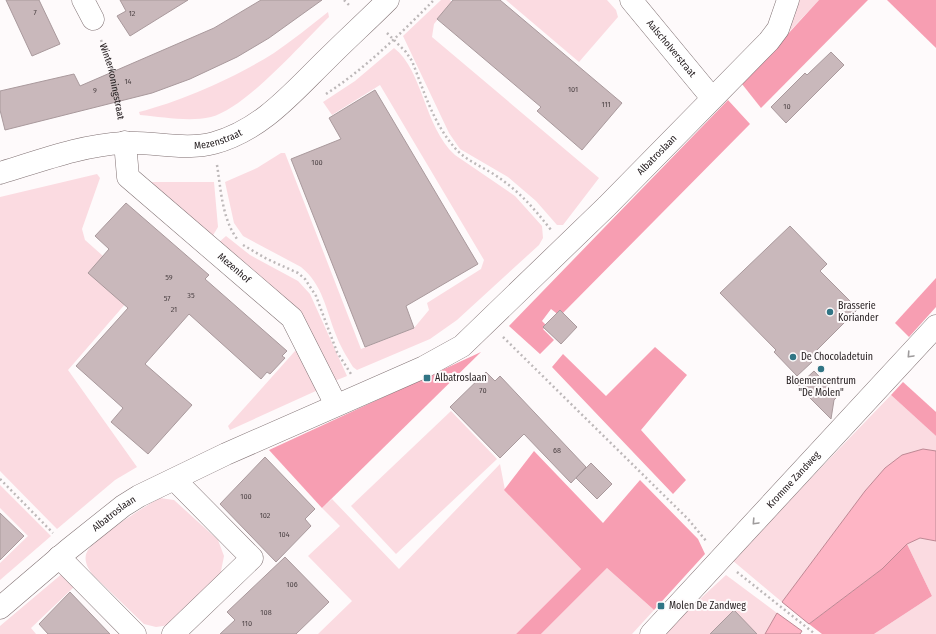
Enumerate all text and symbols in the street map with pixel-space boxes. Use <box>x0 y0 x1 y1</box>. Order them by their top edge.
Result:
house number: 7 <box>33 8 37 17</box>
house number: 12 <box>129 9 136 18</box>
street label: Aalscholverstraat <box>644 17 699 80</box>
street label: Winterkoningstraat <box>97 42 127 121</box>
house number: 14 <box>125 77 132 86</box>
house number: 101 <box>568 85 578 94</box>
house number: 9 <box>93 86 97 95</box>
house number: 111 <box>601 100 611 109</box>
house number: 10 <box>783 102 791 111</box>
street label: Mezenstraat <box>194 126 245 152</box>
street label: Albatroslaan <box>635 132 679 178</box>
house number: 100 <box>311 158 323 167</box>
street label: Mezenhof <box>215 251 254 286</box>
house number: 59 <box>165 273 173 282</box>
house number: 35 <box>187 291 195 300</box>
house number: 57 <box>164 294 171 303</box>
place label: Brasserie Koriander <box>838 300 879 324</box>
house number: 21 <box>171 305 177 314</box>
marker: Brasserie Koriander <box>825 307 835 317</box>
one-way arrow <box>907 350 915 358</box>
place label: De Chocoladetuin <box>801 351 873 363</box>
marker: De Chocoladetuin <box>788 352 798 362</box>
marker: Bloemencentrum "De Molen" <box>816 364 826 374</box>
place label: Albatroslaan <box>435 372 487 384</box>
marker: Albatroslaan <box>422 373 432 383</box>
place label: Bloemencentrum "De Molen" <box>786 375 856 399</box>
house number: 70 <box>479 386 487 395</box>
house number: 68 <box>553 446 561 455</box>
street label: Kromme Zandweg <box>764 449 823 511</box>
house number: 100 <box>240 492 252 501</box>
street label: Albatroslaan <box>90 493 138 534</box>
house number: 102 <box>260 511 271 520</box>
one-way arrow <box>753 518 760 525</box>
house number: 104 <box>278 530 290 539</box>
house number: 106 <box>286 580 298 589</box>
place label: Molen De Zandweg <box>669 600 746 612</box>
marker: Molen De Zandweg <box>656 601 666 611</box>
house number: 108 <box>260 608 272 617</box>
house number: 110 <box>242 619 252 628</box>

